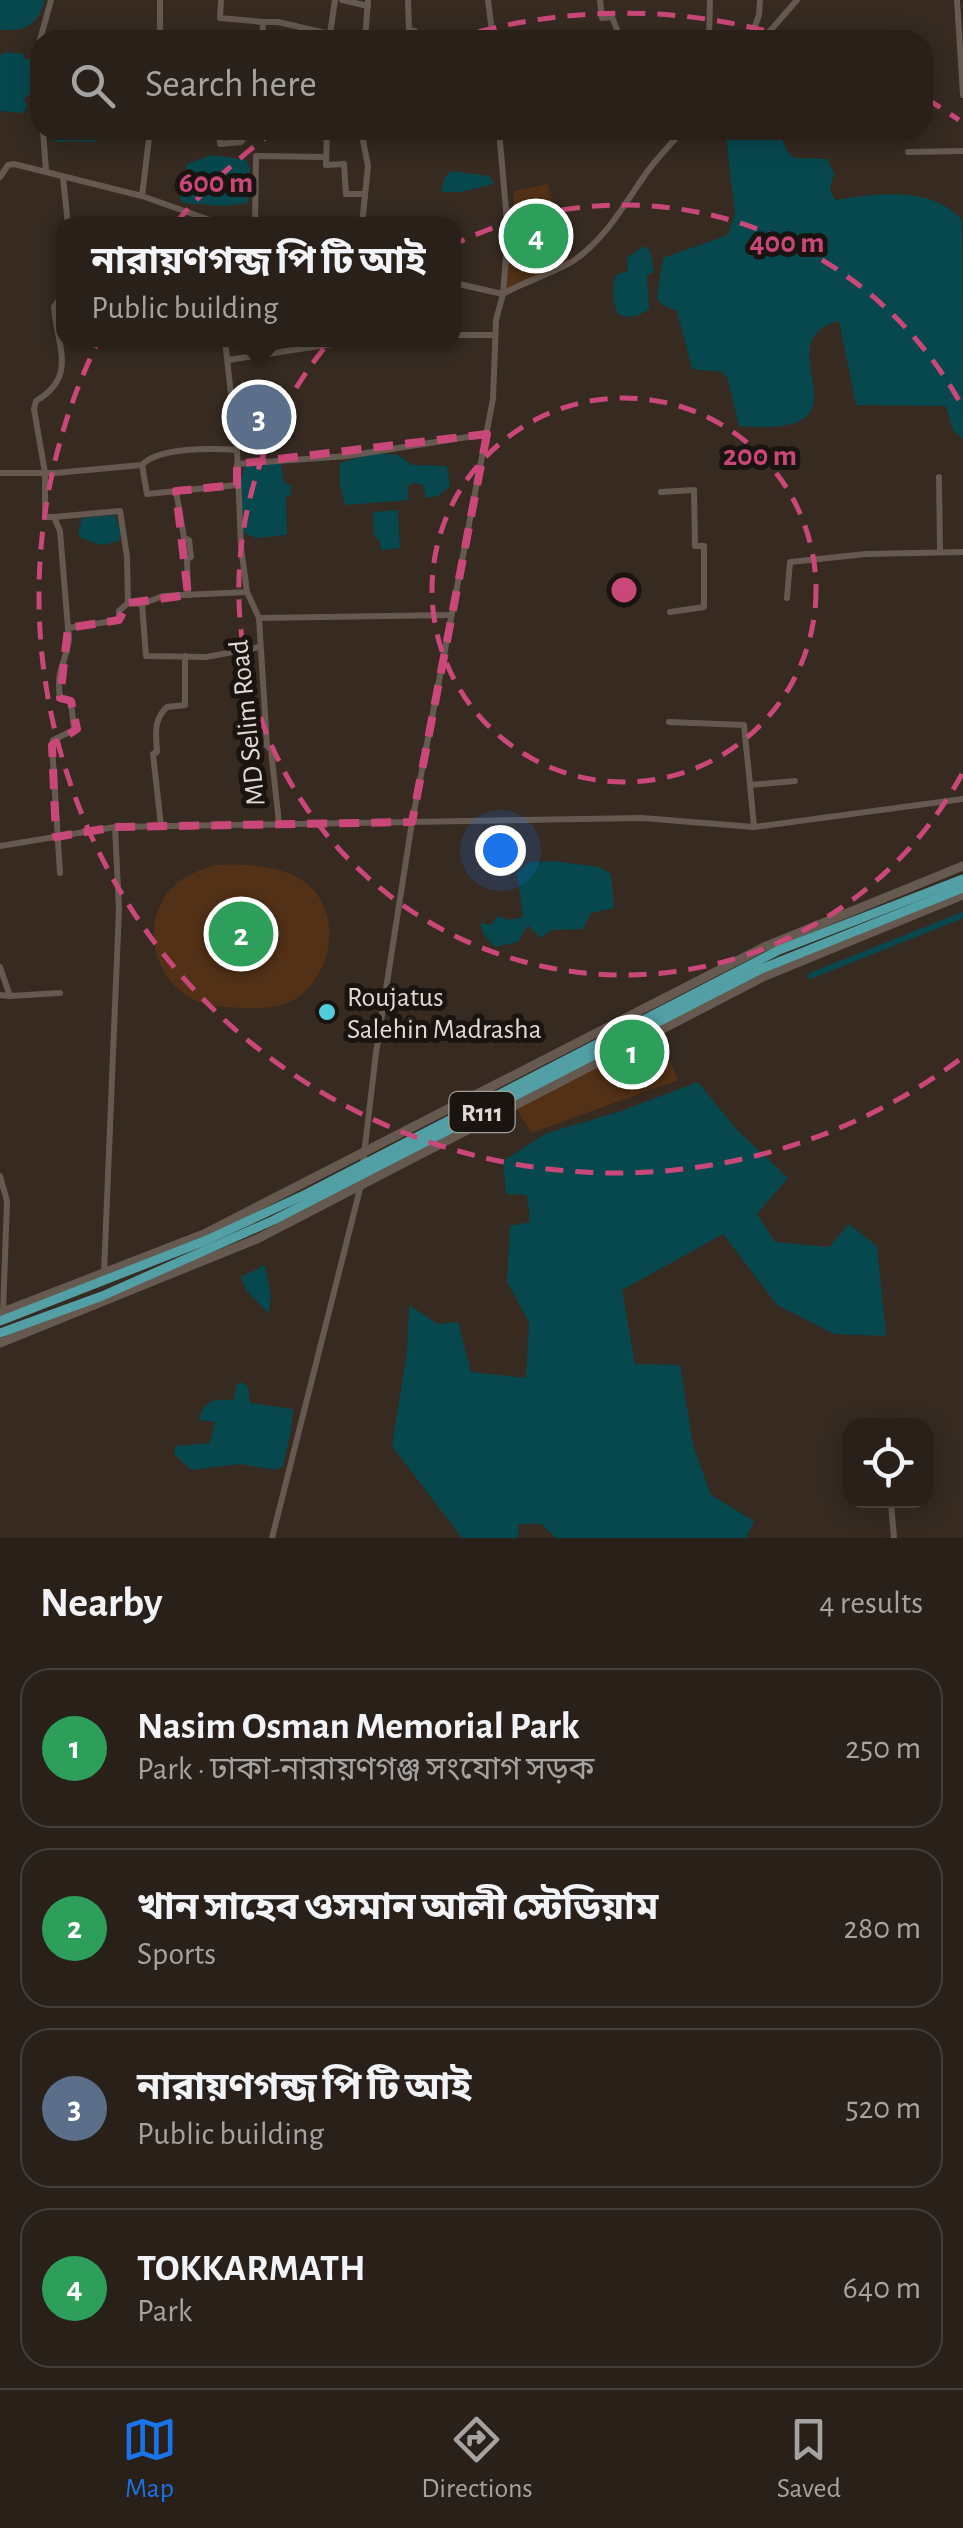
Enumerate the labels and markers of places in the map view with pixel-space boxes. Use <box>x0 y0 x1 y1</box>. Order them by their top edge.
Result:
pin: 4 <box>504 198 568 274</box>
pin: 3 <box>226 380 292 454</box>
centre of rings <box>606 572 642 608</box>
pin: 2 <box>208 896 274 972</box>
place label: Roujatus Salehin Madrasha <box>347 984 542 1044</box>
marker: Roujatus Salehin Madrasha <box>316 1001 338 1023</box>
pin: 1 <box>600 1014 664 1090</box>

